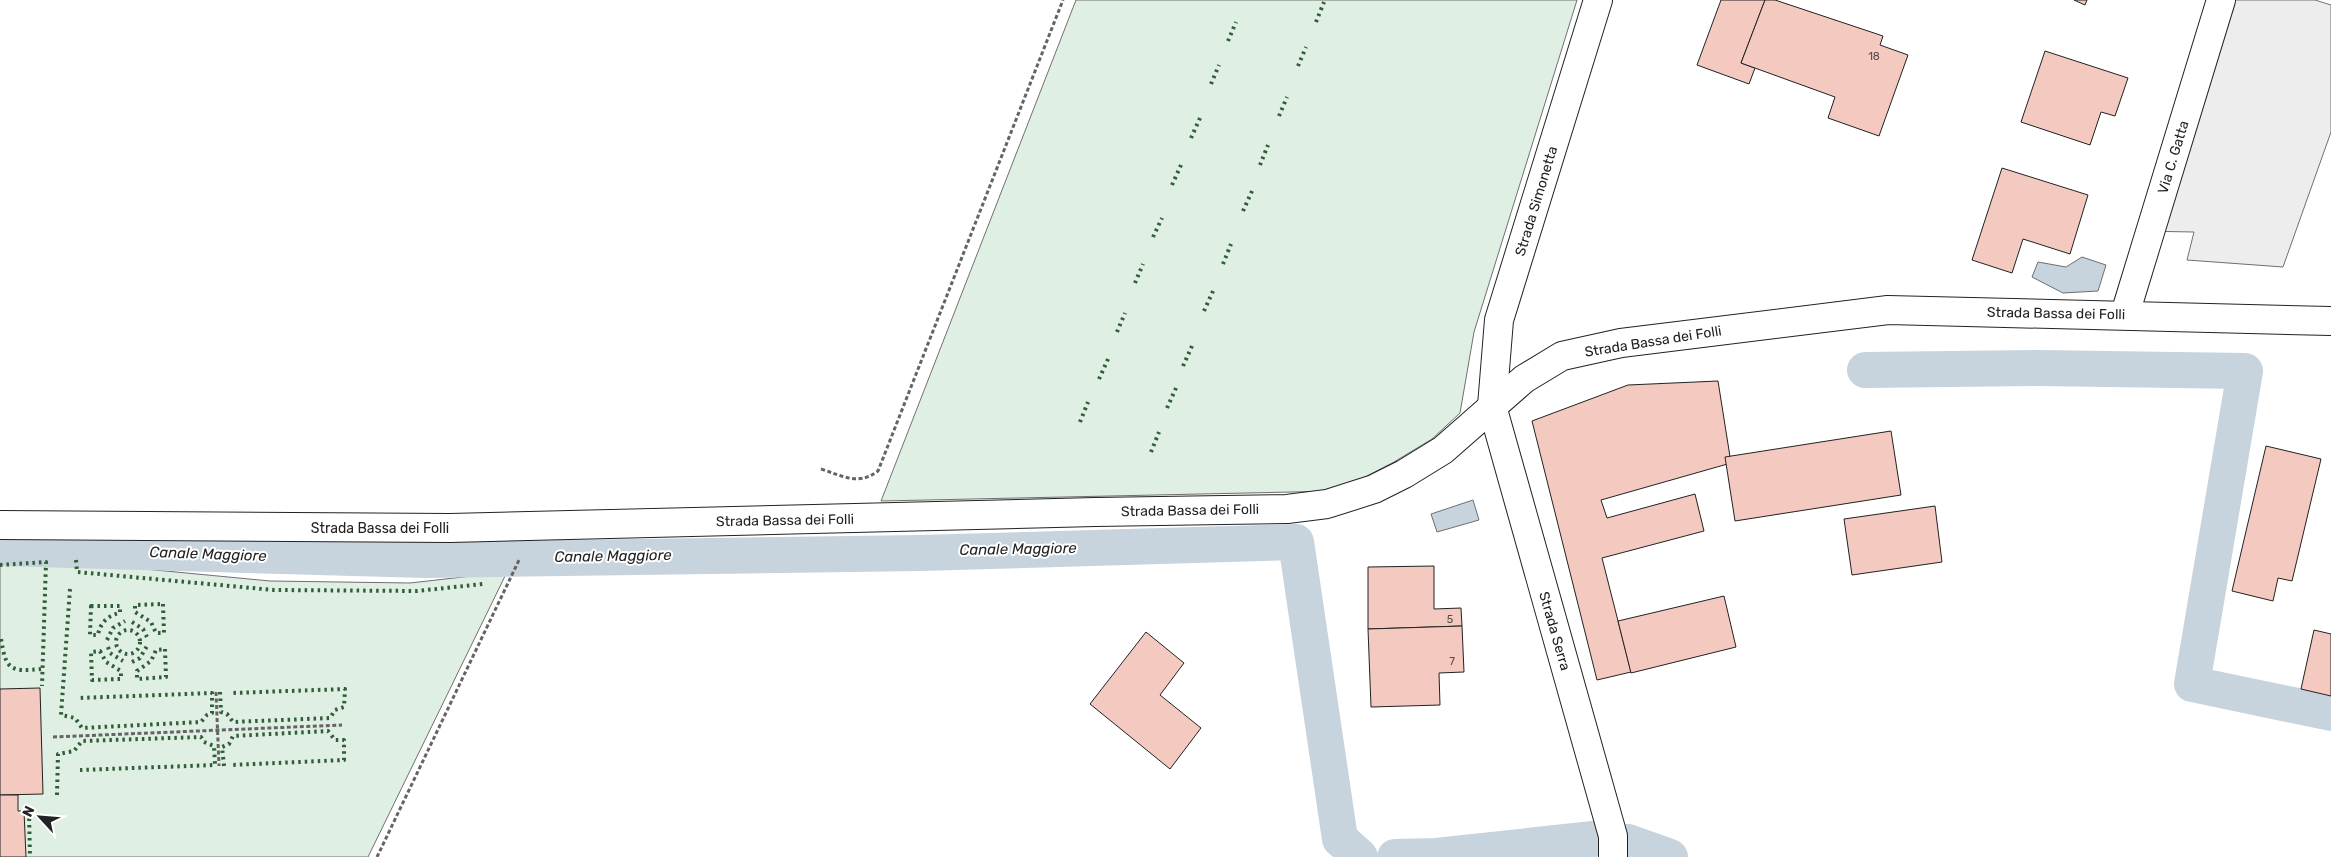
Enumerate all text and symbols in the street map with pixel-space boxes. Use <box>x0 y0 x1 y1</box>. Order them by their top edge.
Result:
house number: 18 <box>1868 50 1880 63</box>
street label: Via C. Gatta <box>2154 118 2193 196</box>
street label: Strada Simonetta <box>1512 144 1561 258</box>
street label: Strada Bassa dei Folli <box>1987 304 2125 323</box>
street label: Strada Bassa dei Folli <box>1583 322 1723 361</box>
street label: Strada Bassa dei Folli <box>1121 501 1259 520</box>
street label: Strada Bassa dei Folli <box>716 511 854 530</box>
street label: Strada Bassa dei Folli <box>311 520 449 537</box>
water label: Canale Maggiore <box>959 539 1077 559</box>
water label: Canale Maggiore <box>149 543 268 565</box>
water label: Canale Maggiore <box>554 546 672 566</box>
street label: Strada Serra <box>1535 590 1574 673</box>
house number: 5 <box>1447 613 1454 626</box>
house number: 7 <box>1449 655 1455 668</box>
north arrow <box>15 792 65 842</box>
text: N <box>19 803 39 820</box>

